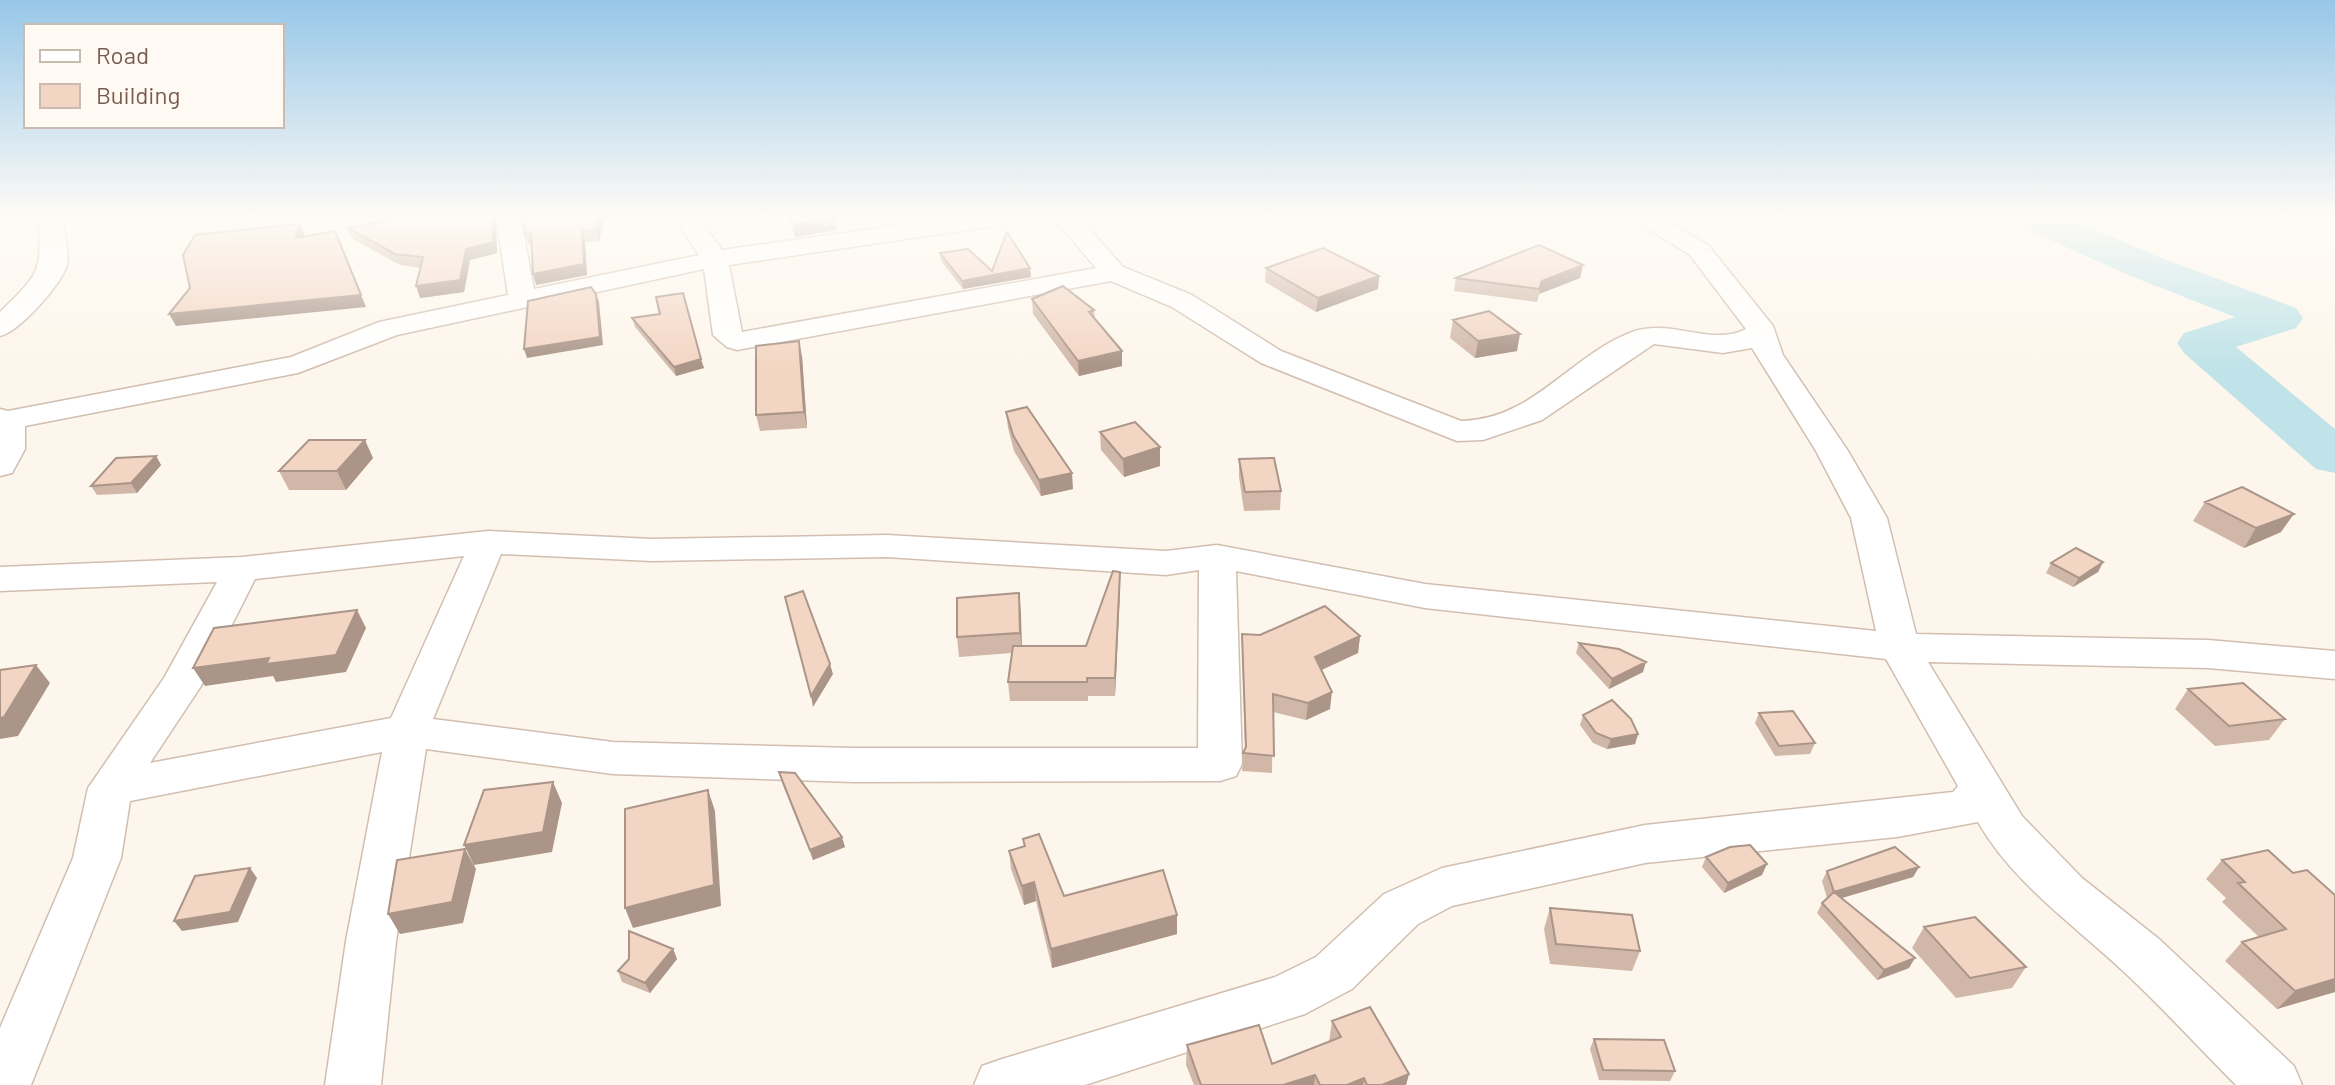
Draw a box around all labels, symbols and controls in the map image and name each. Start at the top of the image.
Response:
legend [24,24,284,128]
text: Road [96,40,149,69]
text: Building [96,80,180,109]

